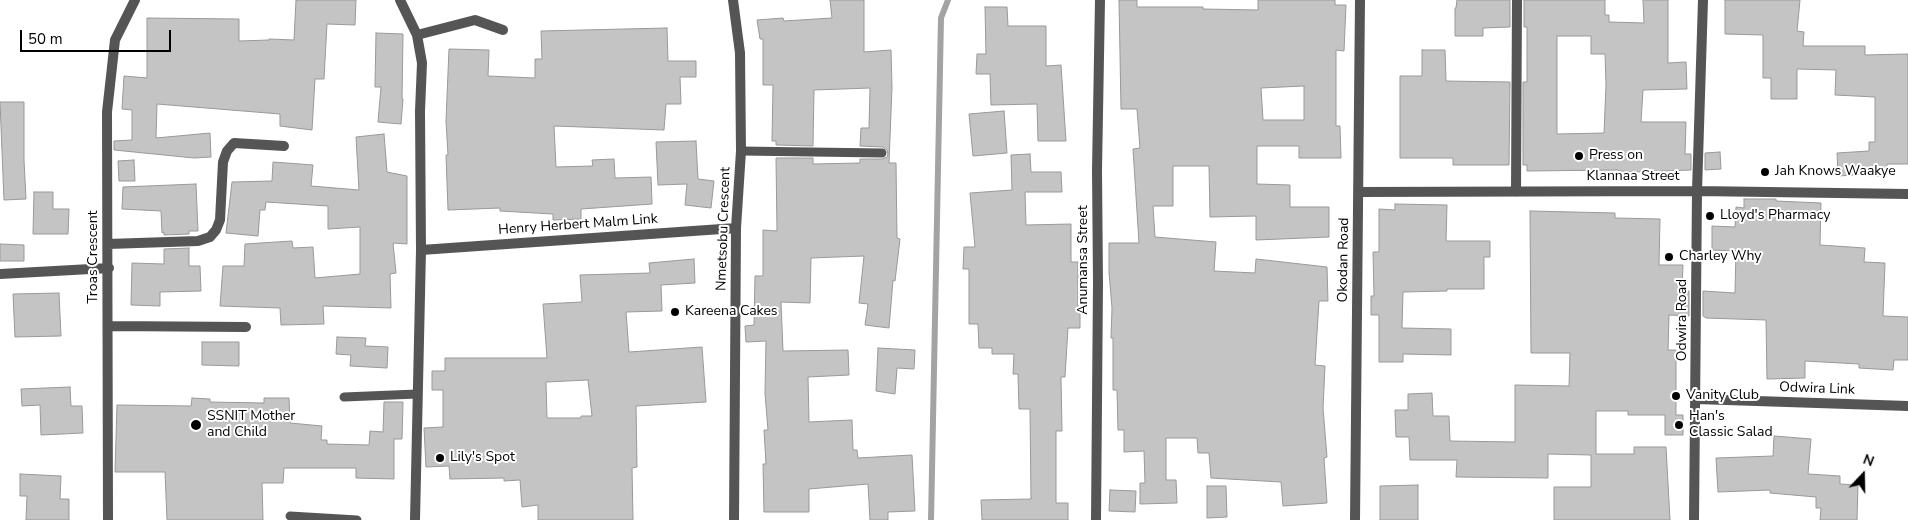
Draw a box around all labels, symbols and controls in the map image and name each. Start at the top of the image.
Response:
scale bar [22,20,174,52]
text: 50 m [28,29,63,49]
place label: Press on [1589,148,1643,164]
marker: Press on [1573,150,1585,162]
place label: Jah Knows Waakye [1775,164,1896,180]
marker: Jah Knows Waakye [1759,166,1771,178]
street label: Nmetsobu Crescent [713,167,735,291]
street label: Klannaa Street [1587,169,1679,185]
street label: Anumansa Street [1076,205,1092,315]
place label: Lloyd's Pharmacy [1720,208,1830,224]
marker: Lloyd's Pharmacy [1704,210,1716,222]
street label: Troas Crescent [86,211,102,303]
street label: Henry Herbert Malm Link [498,211,658,239]
street label: Okodan Road [1335,217,1353,303]
place label: Charley Why [1679,249,1762,265]
marker: Charley Why [1663,251,1675,263]
street label: Odwira Road [1675,279,1691,361]
place label: Kareena Cakes [685,304,778,320]
marker: Kareena Cakes [669,306,681,318]
street label: Odwira Link [1779,379,1855,399]
place label: Vanity Club [1686,388,1759,404]
marker: Vanity Club [1670,390,1682,402]
place label: SSNIT Mother and Child [207,409,295,442]
place label: Han's Classic Salad [1689,409,1773,442]
marker: SSNIT Mother and Child [189,418,203,432]
marker: Han's Classic Salad [1673,419,1685,431]
place label: Lily's Spot [450,450,515,466]
north arrow [1838,450,1888,500]
text: N [1860,450,1877,471]
marker: Lily's Spot [434,452,446,464]

